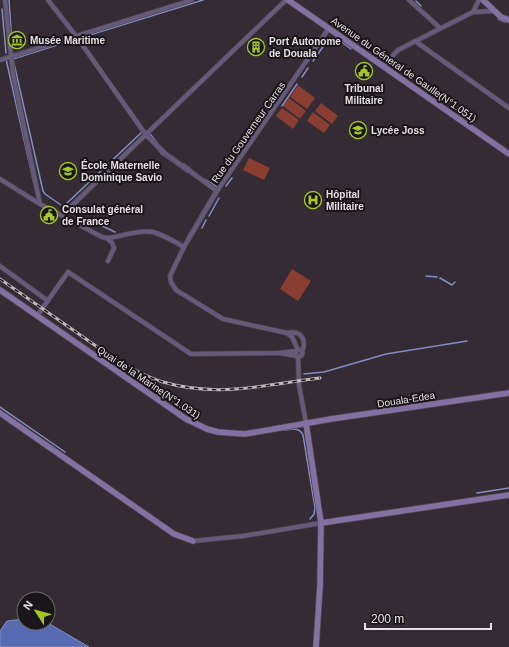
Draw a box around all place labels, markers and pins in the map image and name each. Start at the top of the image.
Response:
museum icon: Musée Maritime [7,30,27,50]
place label: Musée Maritime [30,35,105,46]
place label: Port Autonome de Douala [269,36,341,59]
building icon: Port Autonome de Douala [246,37,266,57]
public building icon: Tribunal Militaire [354,61,374,81]
place label: Tribunal Militaire [345,83,384,106]
school or university icon: Lycée Joss [348,120,368,140]
place label: Lycée Joss [371,125,425,136]
place label: École Maternelle Dominique Savio [81,159,162,183]
school or university icon: École Maternelle Dominique Savio [58,161,78,181]
place label: Hôpital Militaire [326,189,364,212]
hospital icon: Hôpital Militaire [303,190,323,210]
place label: Consulat général de France [62,204,143,227]
public building icon: Consulat général de France [39,205,59,225]

